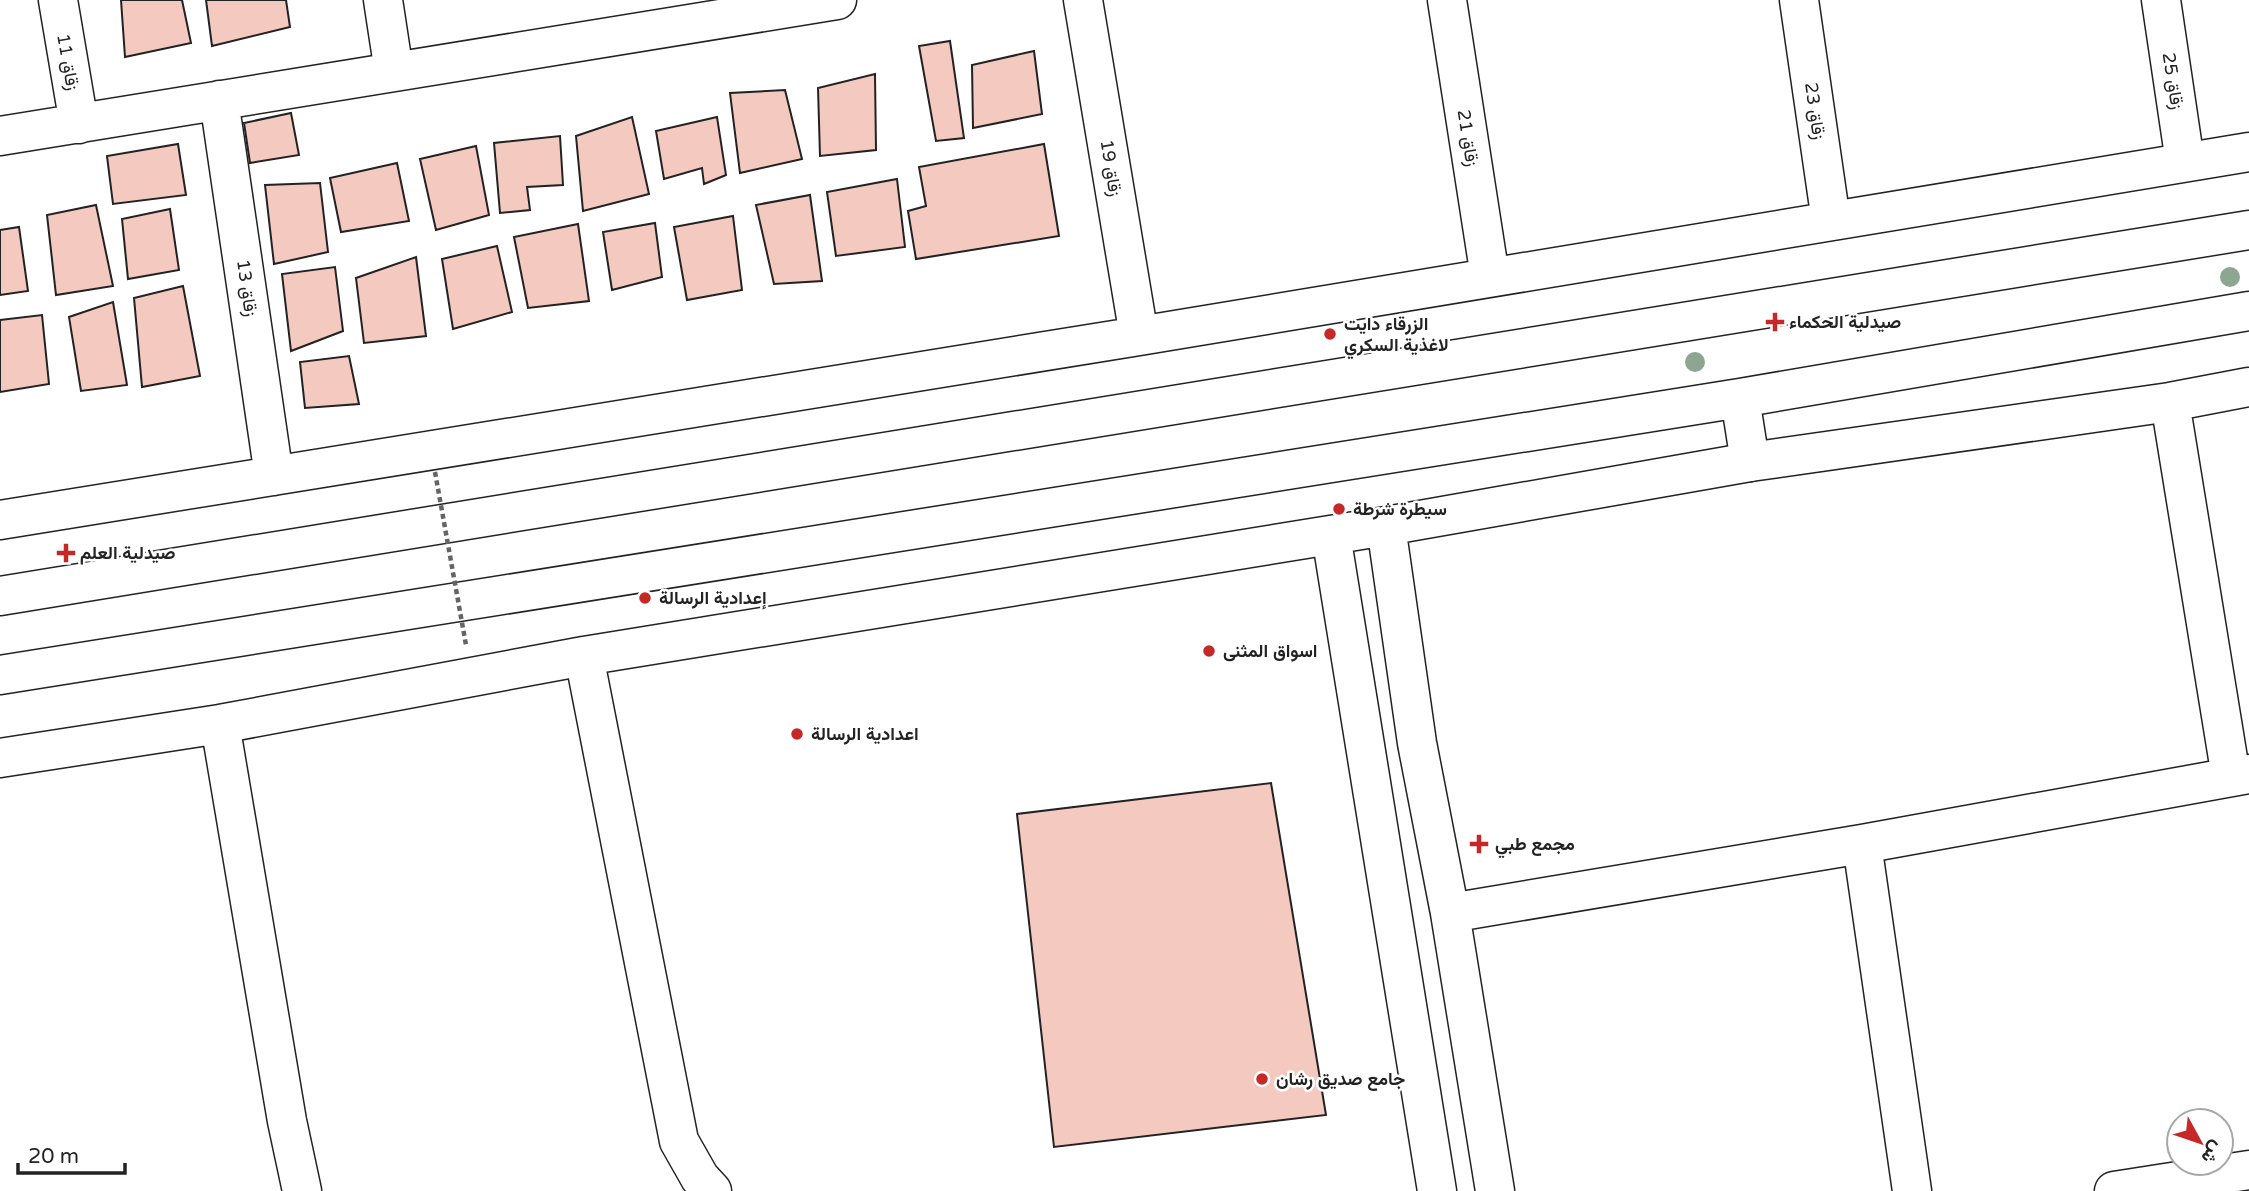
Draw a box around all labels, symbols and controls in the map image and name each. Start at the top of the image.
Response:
street label: زقاق 11 [52,32,84,92]
street label: زقاق 25 [2158,51,2188,111]
street label: زقاق 23 [1800,81,1830,141]
street label: زقاق 21 [1453,108,1483,168]
street label: زقاق 19 [1096,138,1126,198]
street label: زقاق 13 [232,258,262,318]
place label: صيدلية الحكماء [1789,311,1901,333]
place label: الزرقاء دايت لاغذية السكري [1344,313,1449,360]
marker: صيدلية الحكماء [1767,314,1783,330]
marker: الزرقاء دايت لاغذية السكري [1322,326,1338,342]
place label: سيطرة شرطة [1353,498,1447,520]
marker: سيطرة شرطة [1331,501,1347,517]
place label: صيدلية العلم [80,542,175,565]
marker: صيدلية العلم [58,545,74,561]
place label: إعدادية الرسالة [659,587,767,610]
marker: إعدادية الرسالة [637,590,653,606]
place label: اسواق المثنى [1223,640,1318,662]
marker: اسواق المثنى [1201,643,1217,659]
place label: اعدادية الرسالة [811,723,919,745]
marker: اعدادية الرسالة [789,726,805,742]
place label: مجمع طبي [1495,833,1575,859]
marker: مجمع طبي [1469,834,1489,854]
place label: جامع صديق رشان [1276,1068,1405,1091]
marker: جامع صديق رشان [1254,1071,1270,1087]
north arrow [2165,1107,2235,1177]
scale bar [18,1132,124,1176]
text: ش [2196,1136,2228,1168]
text: 20 m [28,1144,79,1169]

